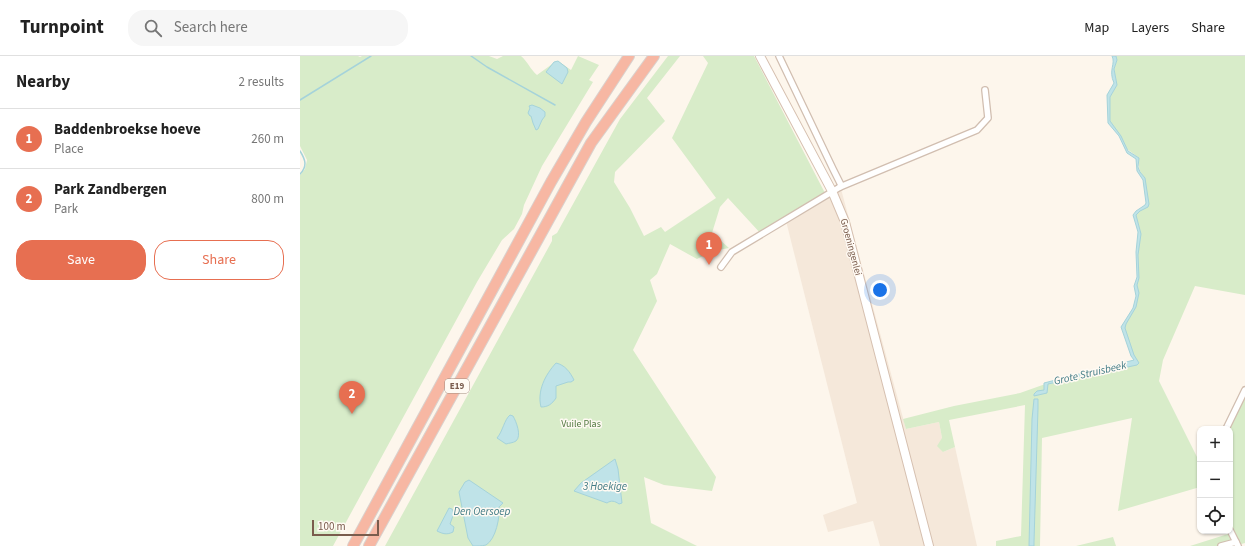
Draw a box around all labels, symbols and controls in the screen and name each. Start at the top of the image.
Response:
search box [128,10,408,46]
text: Turnpoint [20,14,104,41]
icon: search [142,17,164,39]
text: Search here [174,17,248,38]
text: Map [1084,18,1109,38]
text: Layers [1131,18,1169,38]
text: Share [1191,18,1225,38]
text: Nearby [16,70,70,94]
text: 2 results [239,73,284,91]
text: Baddenbroekse hoeve [54,119,201,140]
text: 1 [26,130,32,148]
text: 260 m [251,130,284,148]
text: Place [54,140,83,158]
text: Park Zandbergen [54,179,167,200]
text: 2 [26,190,32,208]
text: 800 m [251,190,284,208]
text: Park [54,200,78,218]
street label: Groeningenlei [837,217,865,277]
pin: 1 [696,232,722,265]
button: Save [16,240,146,280]
button: Share [154,240,284,280]
your location [870,280,890,300]
water label: Grote Struisbeek [1052,357,1129,389]
road number: E19 [445,379,469,393]
pin: 2 [339,381,365,414]
park label: Vuile Plas [561,417,601,431]
map controls [1197,426,1233,534]
button: + [1197,426,1233,462]
button: − [1197,462,1233,498]
water label: 3 Hoekige [582,479,627,494]
button: locate [1197,498,1233,534]
water label: Den Oersoep [454,504,511,519]
scale bar [312,518,379,537]
text: 100 m [318,519,346,534]

